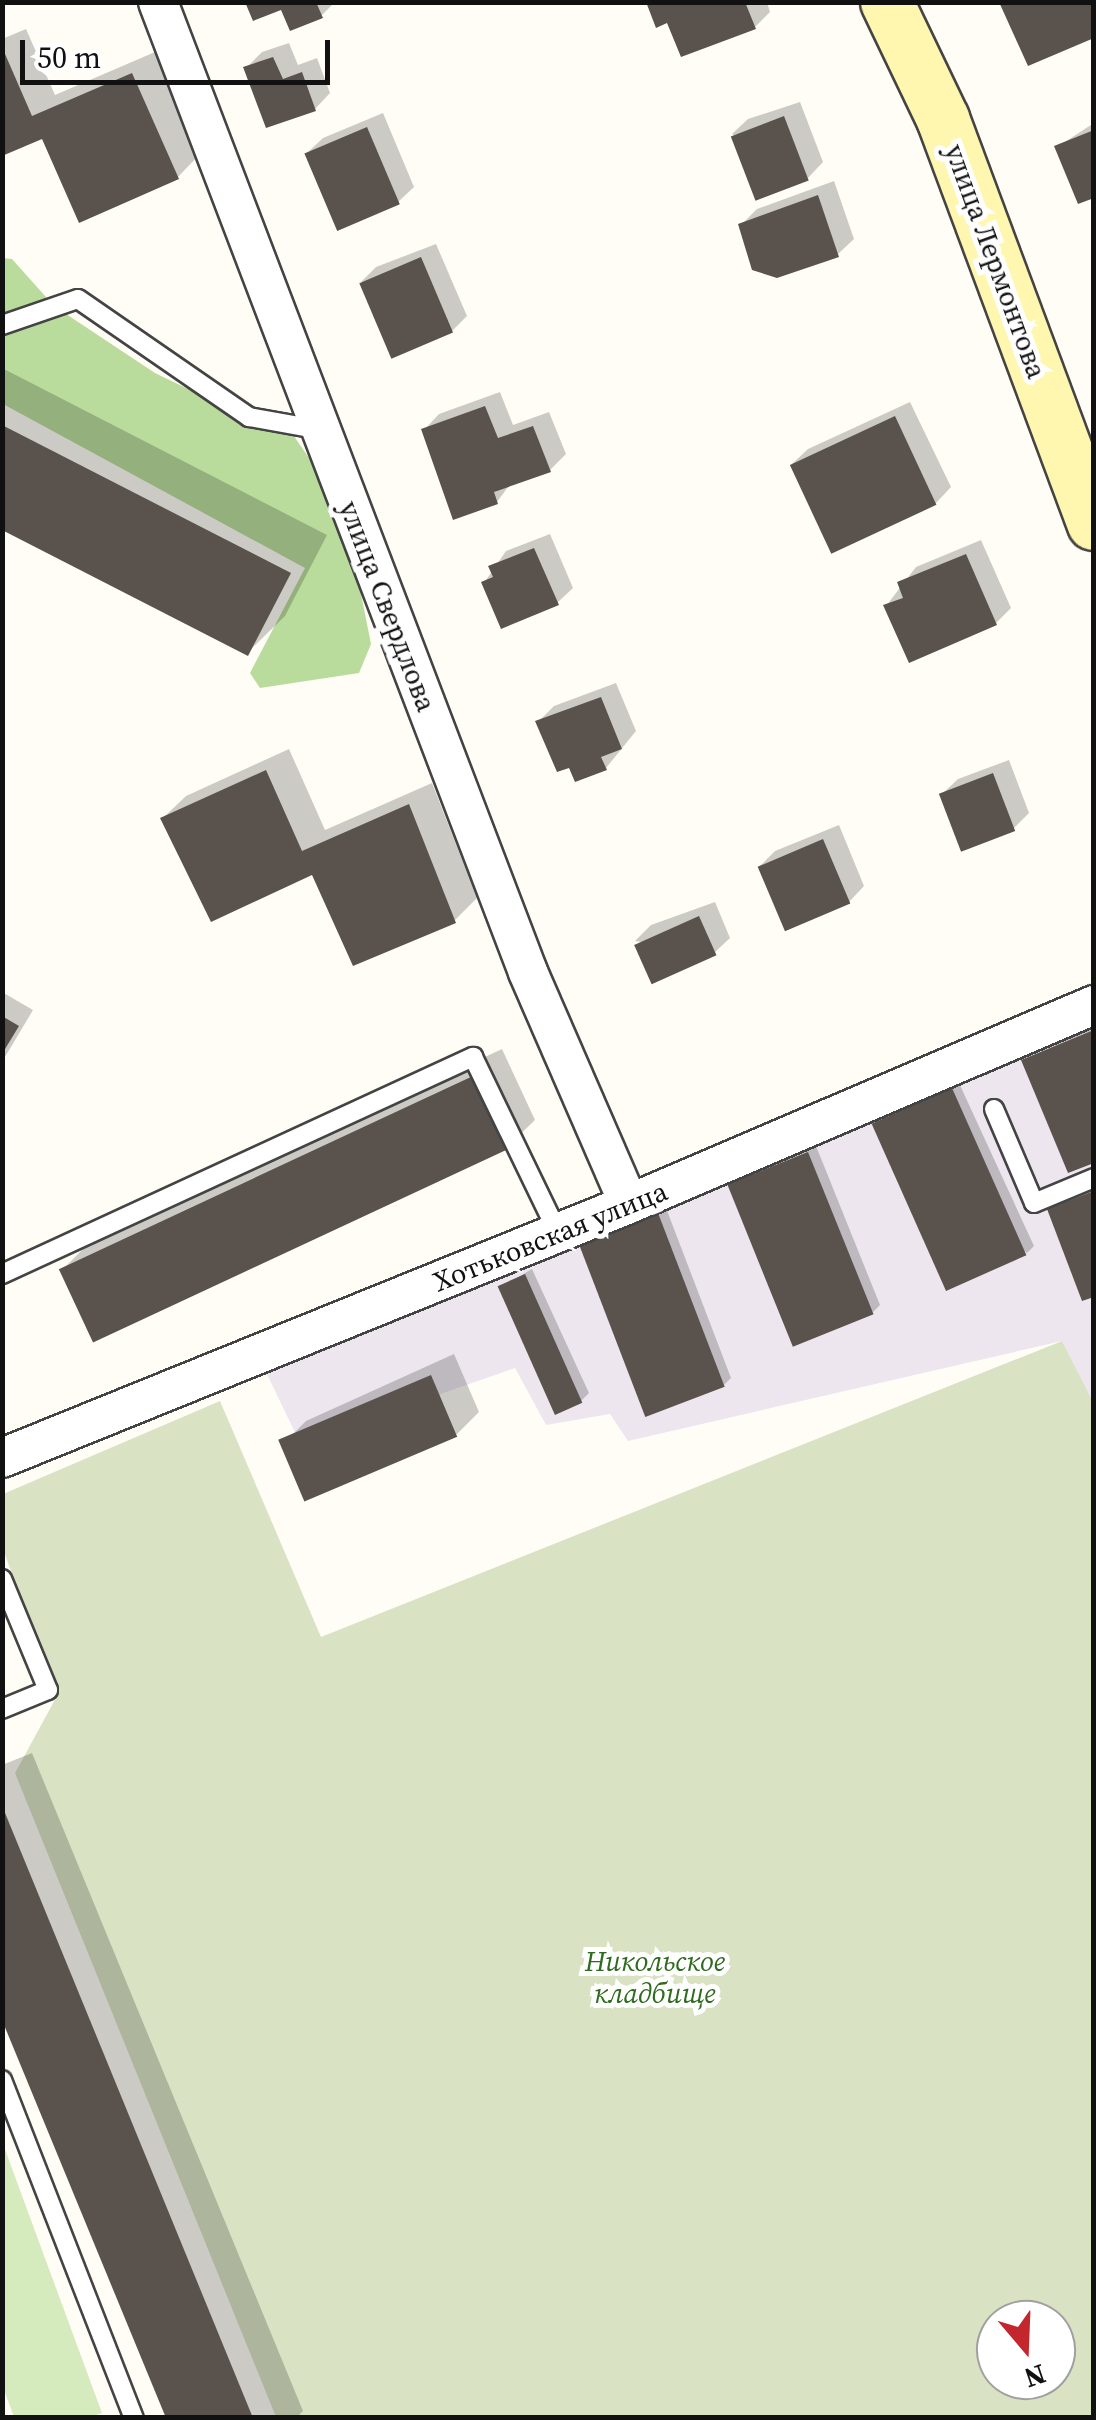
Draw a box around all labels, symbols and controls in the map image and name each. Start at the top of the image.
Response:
scale bar [25,20,335,82]
text: 50 m [37,37,101,78]
street label: улица Лермонтова [938,139,1054,383]
street label: улица Свердлова [332,496,444,716]
street label: Хотьковская улица [428,1174,672,1298]
park label: Никольское кладбище [585,1944,725,2010]
north arrow [976,2300,1076,2400]
text: N [1019,2355,1051,2398]

